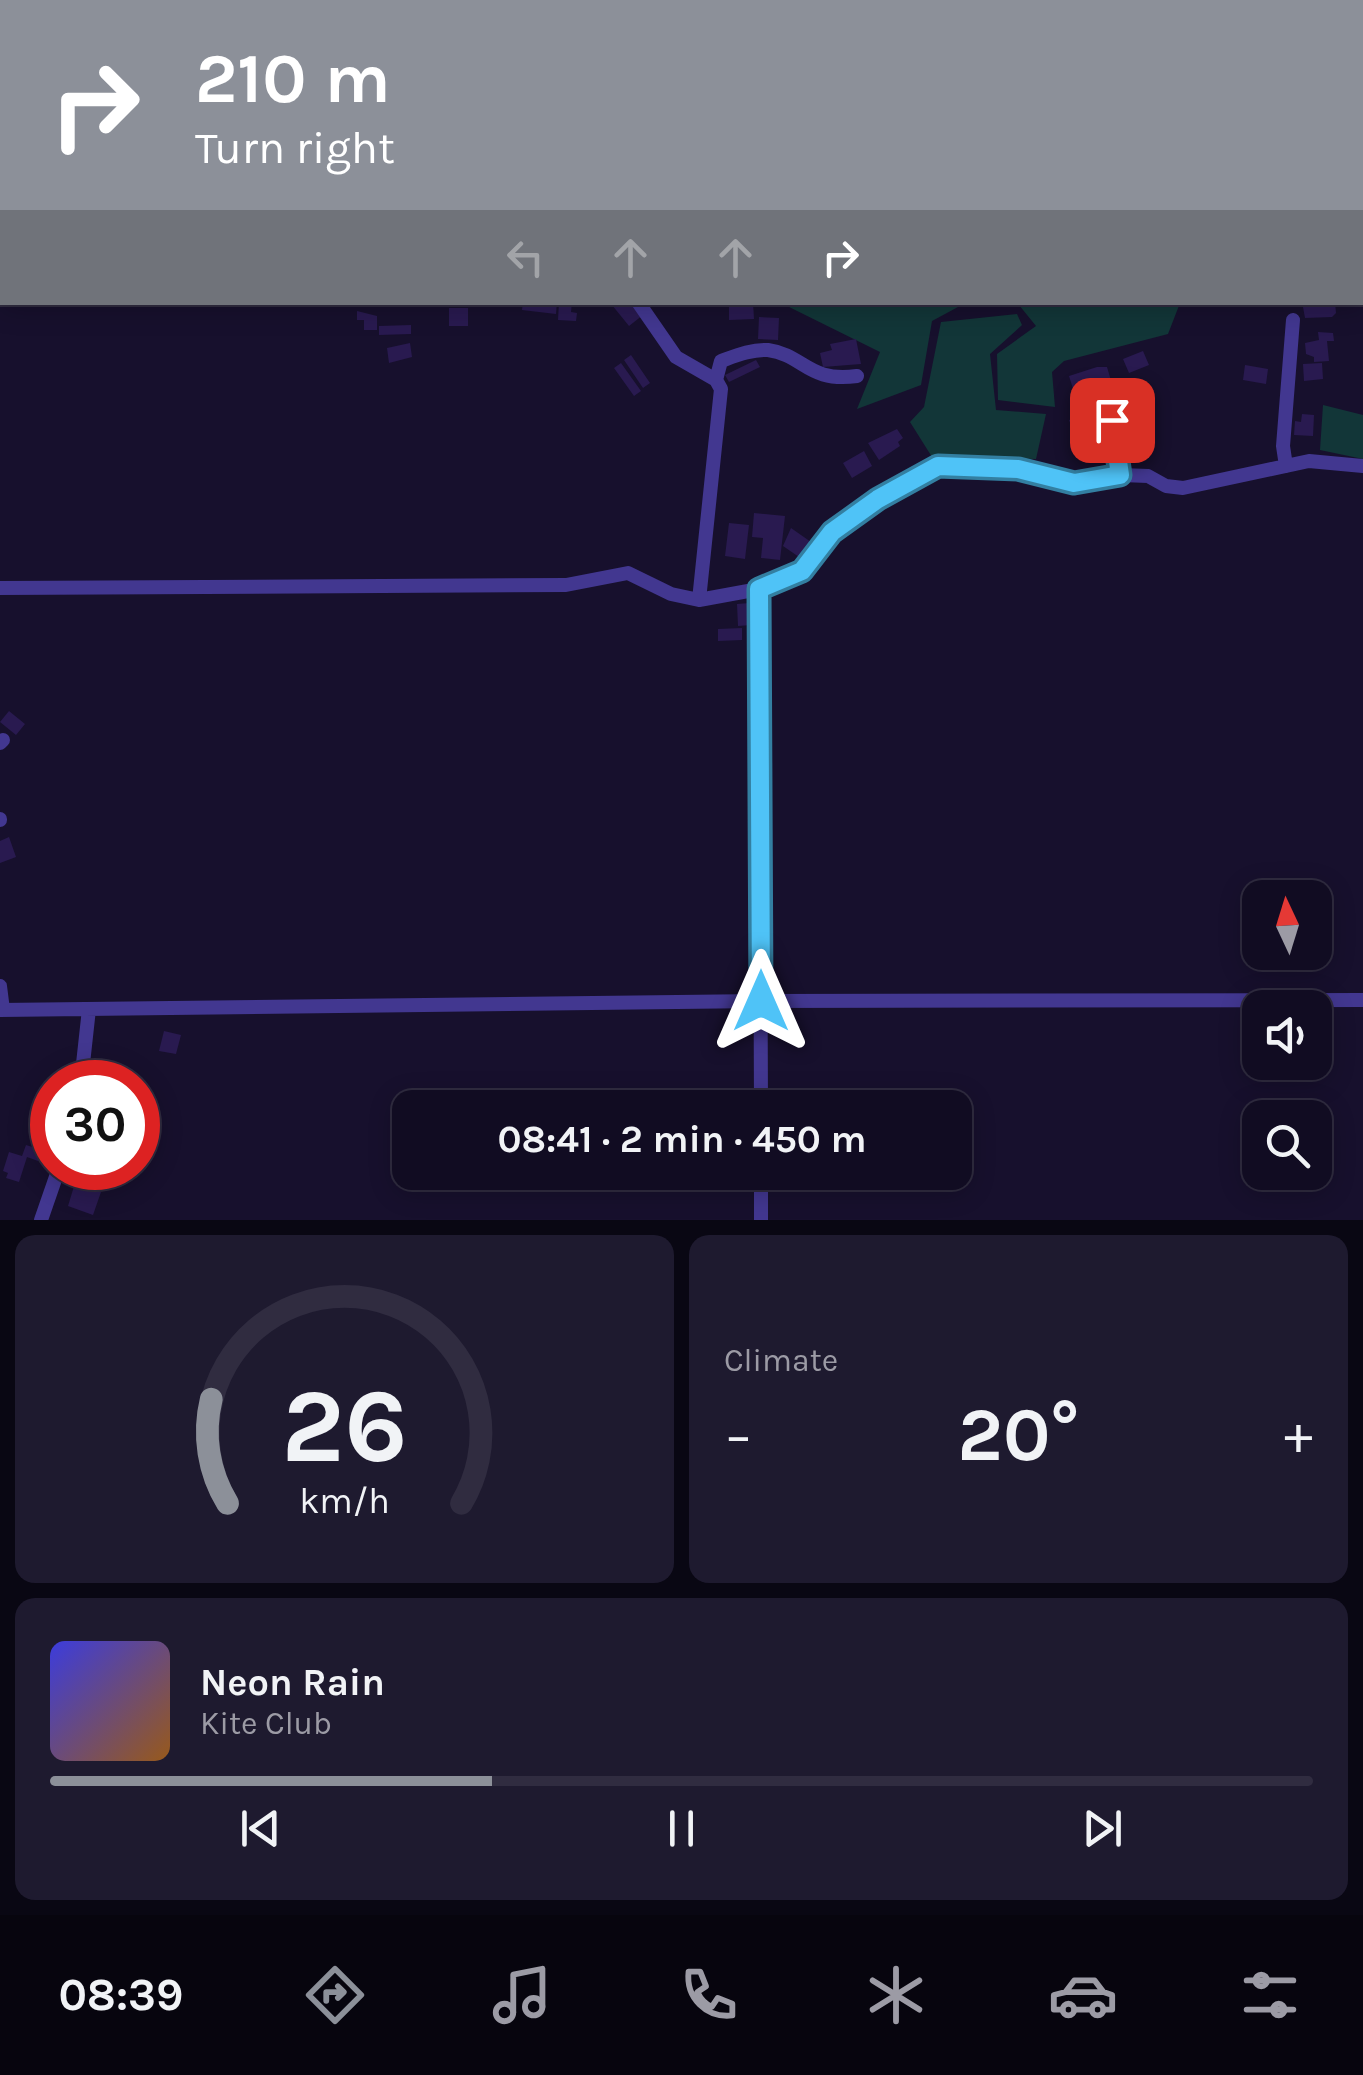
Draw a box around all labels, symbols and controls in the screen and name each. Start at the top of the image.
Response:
text: 210 m [195,38,391,120]
icon: right [30,40,160,170]
text: Turn right [195,122,395,174]
icon: left [498,230,553,285]
icon: ahead [603,230,658,285]
icon: ahead [708,230,763,285]
icon: right [813,230,868,285]
pin [1070,378,1155,463]
icon: arrive [1085,393,1140,448]
north arrow [1242,880,1332,970]
map controls [1242,880,1332,1190]
position arrow [709,949,813,1053]
button: sound [1242,990,1332,1080]
speed limit sign: 30 [30,1060,160,1190]
button: search [1242,1100,1332,1190]
text: 08:41 · 2 min · 450 m [497,1117,867,1162]
text: Climate [724,1342,838,1379]
text: 26 [281,1366,408,1487]
text: 20° [958,1391,1079,1479]
text: − [724,1403,753,1467]
text: + [1284,1403,1313,1467]
text: km/h [299,1480,390,1522]
text: Neon Rain [200,1660,385,1705]
text: Kite Club [200,1705,332,1742]
icon: previous [233,1801,288,1856]
icon: pause [654,1801,709,1856]
icon: next [1075,1801,1130,1856]
icon: directions [300,1960,370,2030]
icon: music [487,1960,557,2030]
icon: phone [674,1960,744,2030]
icon: climate [861,1960,931,2030]
icon: car [1048,1960,1118,2030]
icon: filters [1235,1960,1305,2030]
text: 08:39 [58,1969,184,2021]

